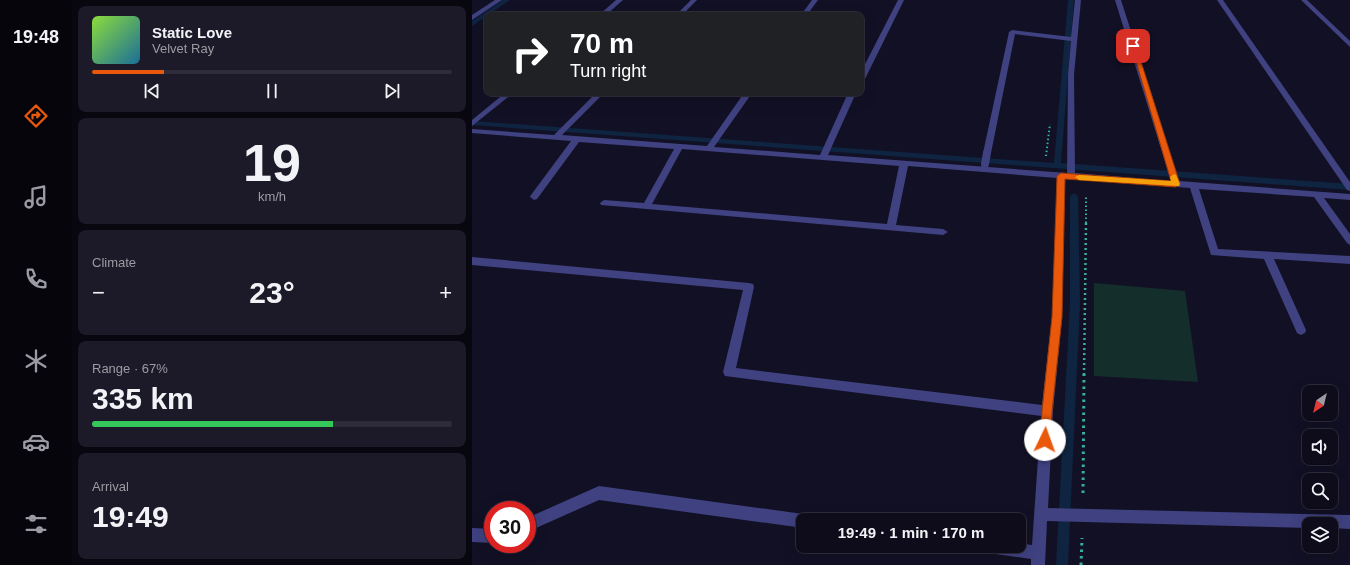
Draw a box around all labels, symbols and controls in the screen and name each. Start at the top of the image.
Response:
text: Static Love [152,24,232,41]
text: 19:48 [13,27,59,47]
icon: right [504,28,556,80]
text: 70 m [570,28,634,59]
pin [1116,29,1150,63]
icon: arrive [1122,35,1144,57]
text: Velvet Ray [152,41,214,56]
text: Turn right [570,61,646,81]
icon: previous [141,80,163,102]
icon: pause [261,80,283,102]
icon: next [381,80,403,102]
icon: directions [22,102,50,130]
text: 19 [243,134,301,192]
icon: music [22,183,50,211]
text: km/h [258,189,286,204]
text: Climate [92,255,136,270]
icon: phone [22,265,50,293]
text: 23° [249,276,295,309]
text: − [92,280,105,305]
text: + [439,280,452,305]
icon: climate [22,347,50,375]
text: Range · 67% [92,361,168,376]
text: 335 km [92,382,194,415]
north arrow [1302,385,1338,421]
map controls [1302,385,1338,553]
position arrow [1024,419,1066,461]
icon: car [22,428,50,456]
button: sound [1302,429,1338,465]
button: search [1302,473,1338,509]
text: Arrival [92,479,129,494]
text: 19:49 [92,500,169,533]
speed limit sign: 30 [484,501,536,553]
icon: filters [22,510,50,538]
button: layers [1302,517,1338,553]
text: 19:49 · 1 min · 170 m [838,524,984,541]

